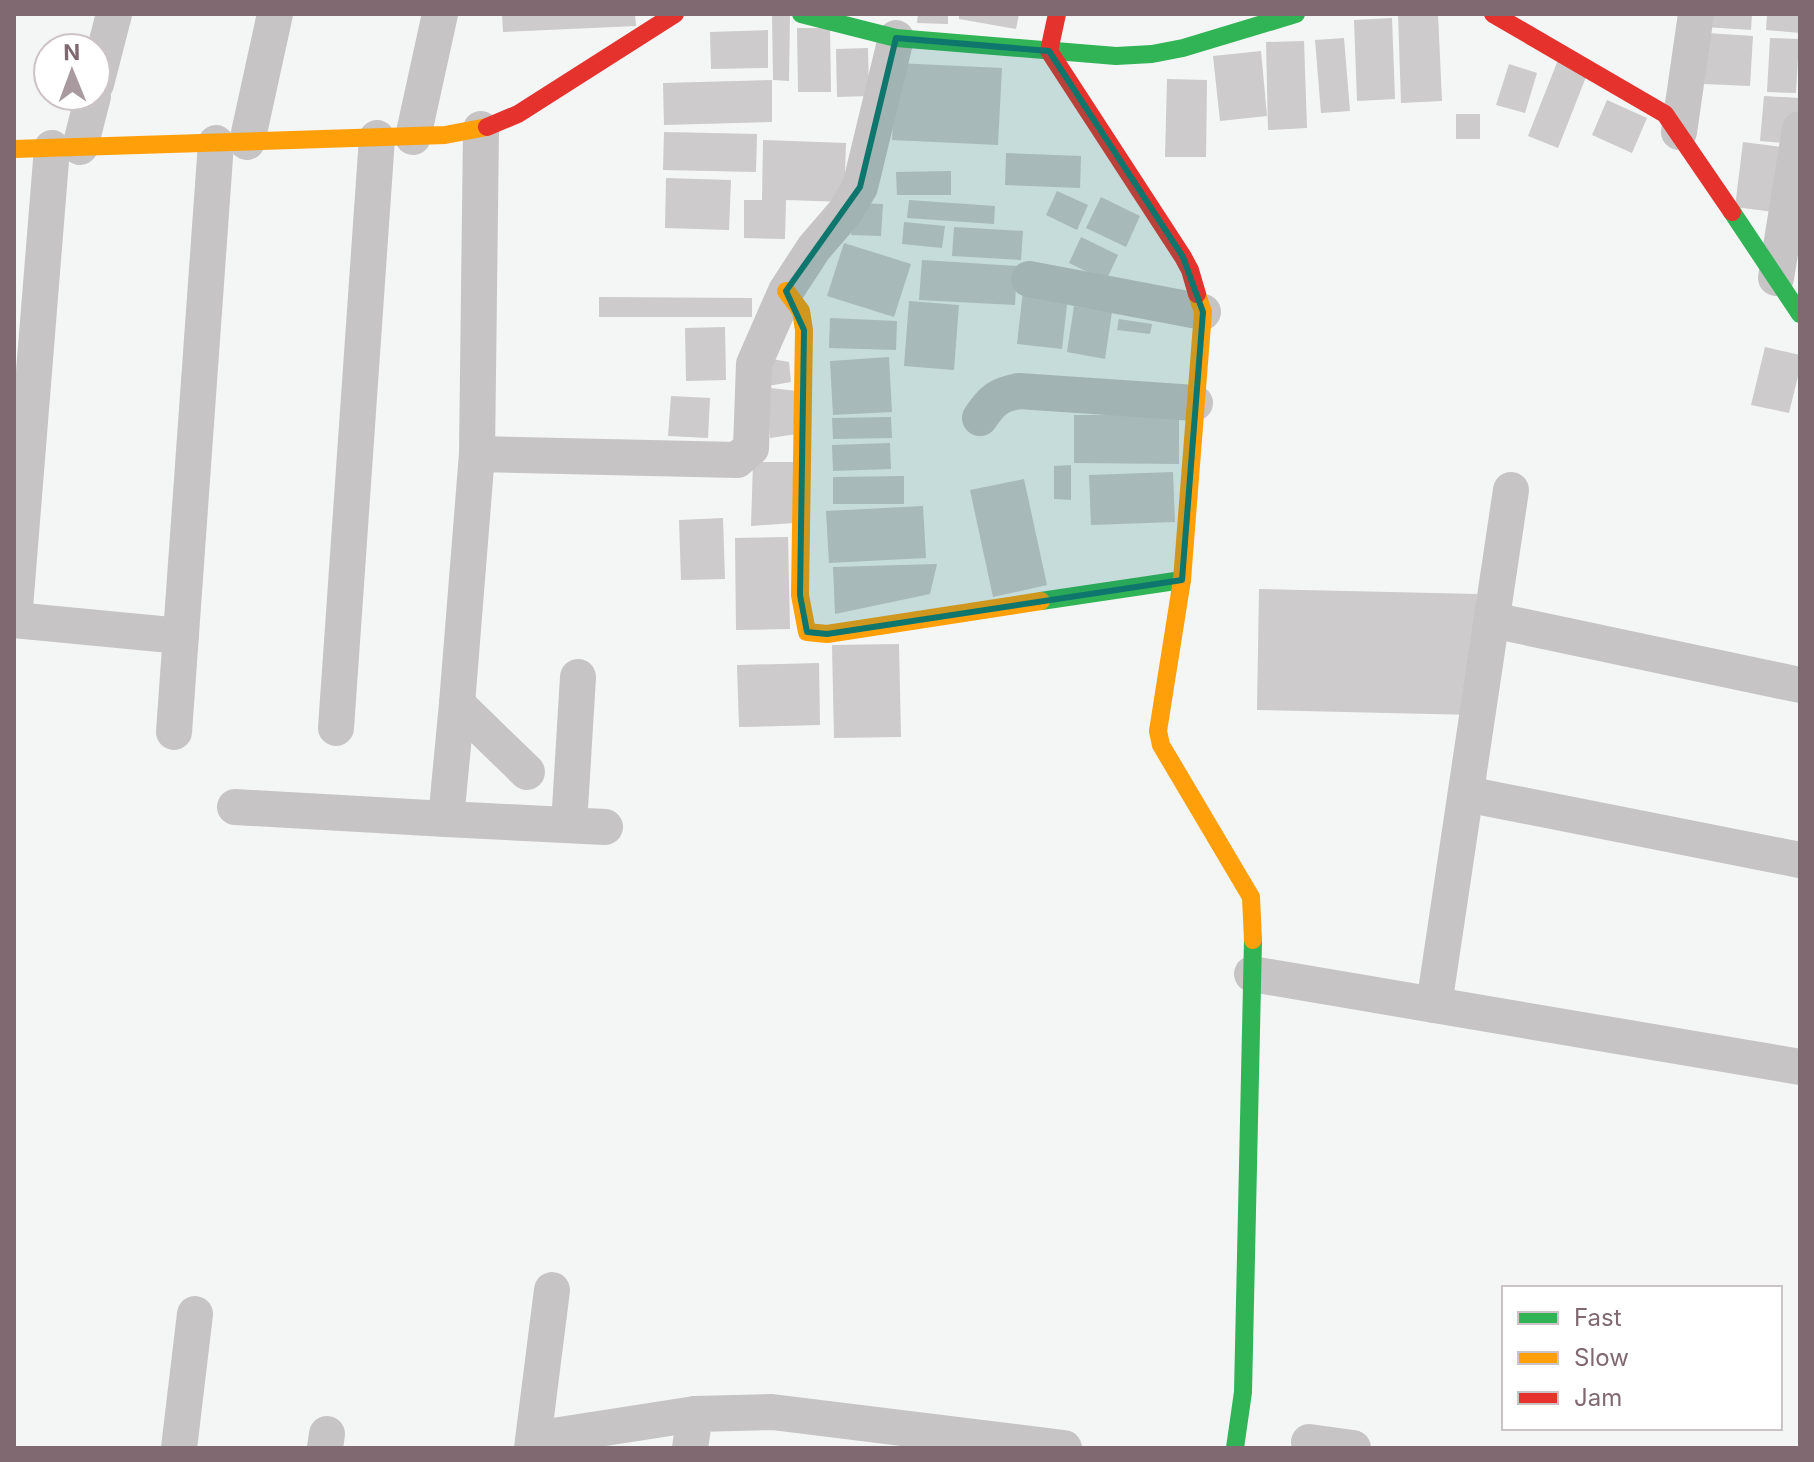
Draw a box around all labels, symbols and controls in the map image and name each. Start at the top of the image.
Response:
north arrow [32,32,112,112]
text: N [63,39,80,65]
legend [1502,1286,1782,1430]
text: Fast [1574,1303,1622,1332]
text: Slow [1574,1343,1629,1372]
text: Jam [1574,1383,1622,1412]

